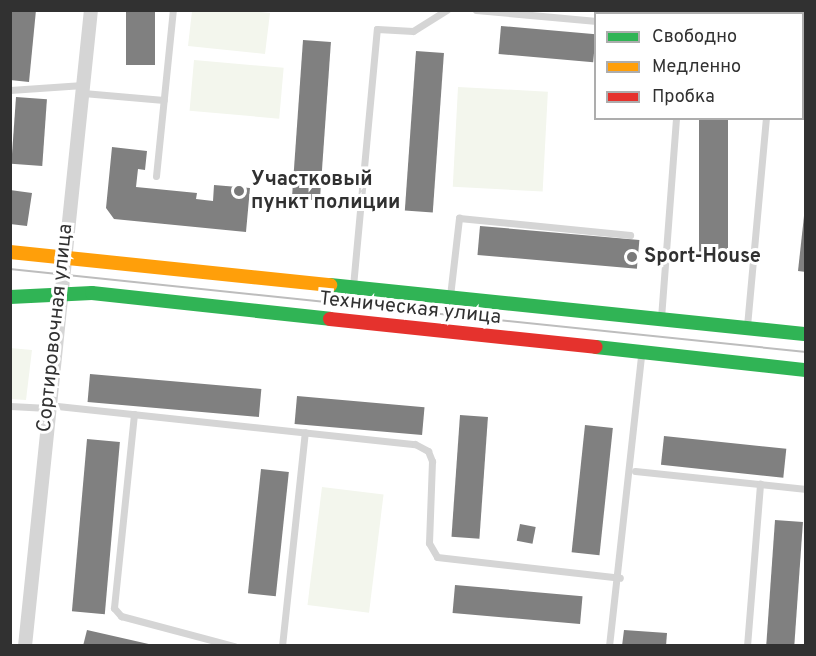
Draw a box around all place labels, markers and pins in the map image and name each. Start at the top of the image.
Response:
place label: Участковый пункт полиции [251,168,400,215]
marker: Участковый пункт полиции [232,184,246,198]
place label: Sport-House [644,245,761,269]
marker: Sport-House [625,250,639,264]

